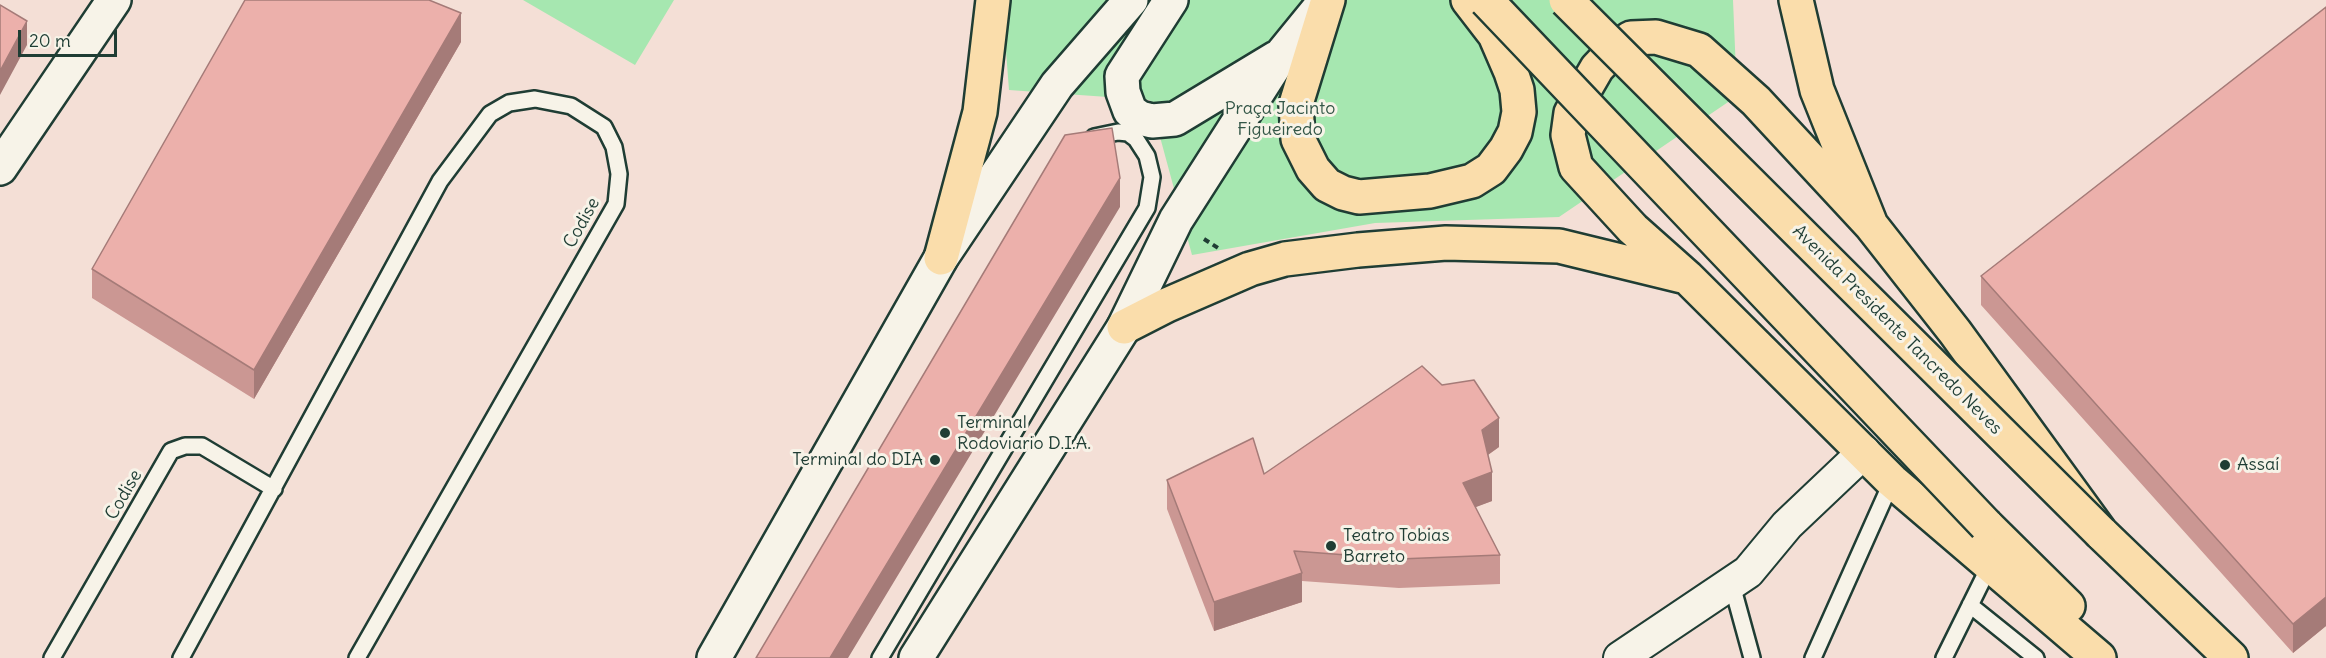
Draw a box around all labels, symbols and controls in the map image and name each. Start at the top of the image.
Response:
scale bar [21,18,120,56]
text: 20 m [29,29,71,52]
park label: Praça Jacinto Figueiredo [1225,98,1335,140]
street label: Codise [559,194,605,252]
street label: Avenida Presidente Tancredo Neves [1788,221,2006,439]
place label: Terminal Rodoviario D.I.A. [957,412,1091,454]
marker: Terminal Rodoviario D.I.A. [938,426,952,440]
place label: Terminal do DIA [792,449,923,471]
marker: Terminal do DIA [928,453,942,467]
place label: Assaí [2237,454,2279,476]
marker: Assaí [2218,458,2232,472]
street label: Codise [101,466,147,524]
place label: Teatro Tobias Barreto [1343,525,1450,568]
marker: Teatro Tobias Barreto [1324,539,1338,553]

